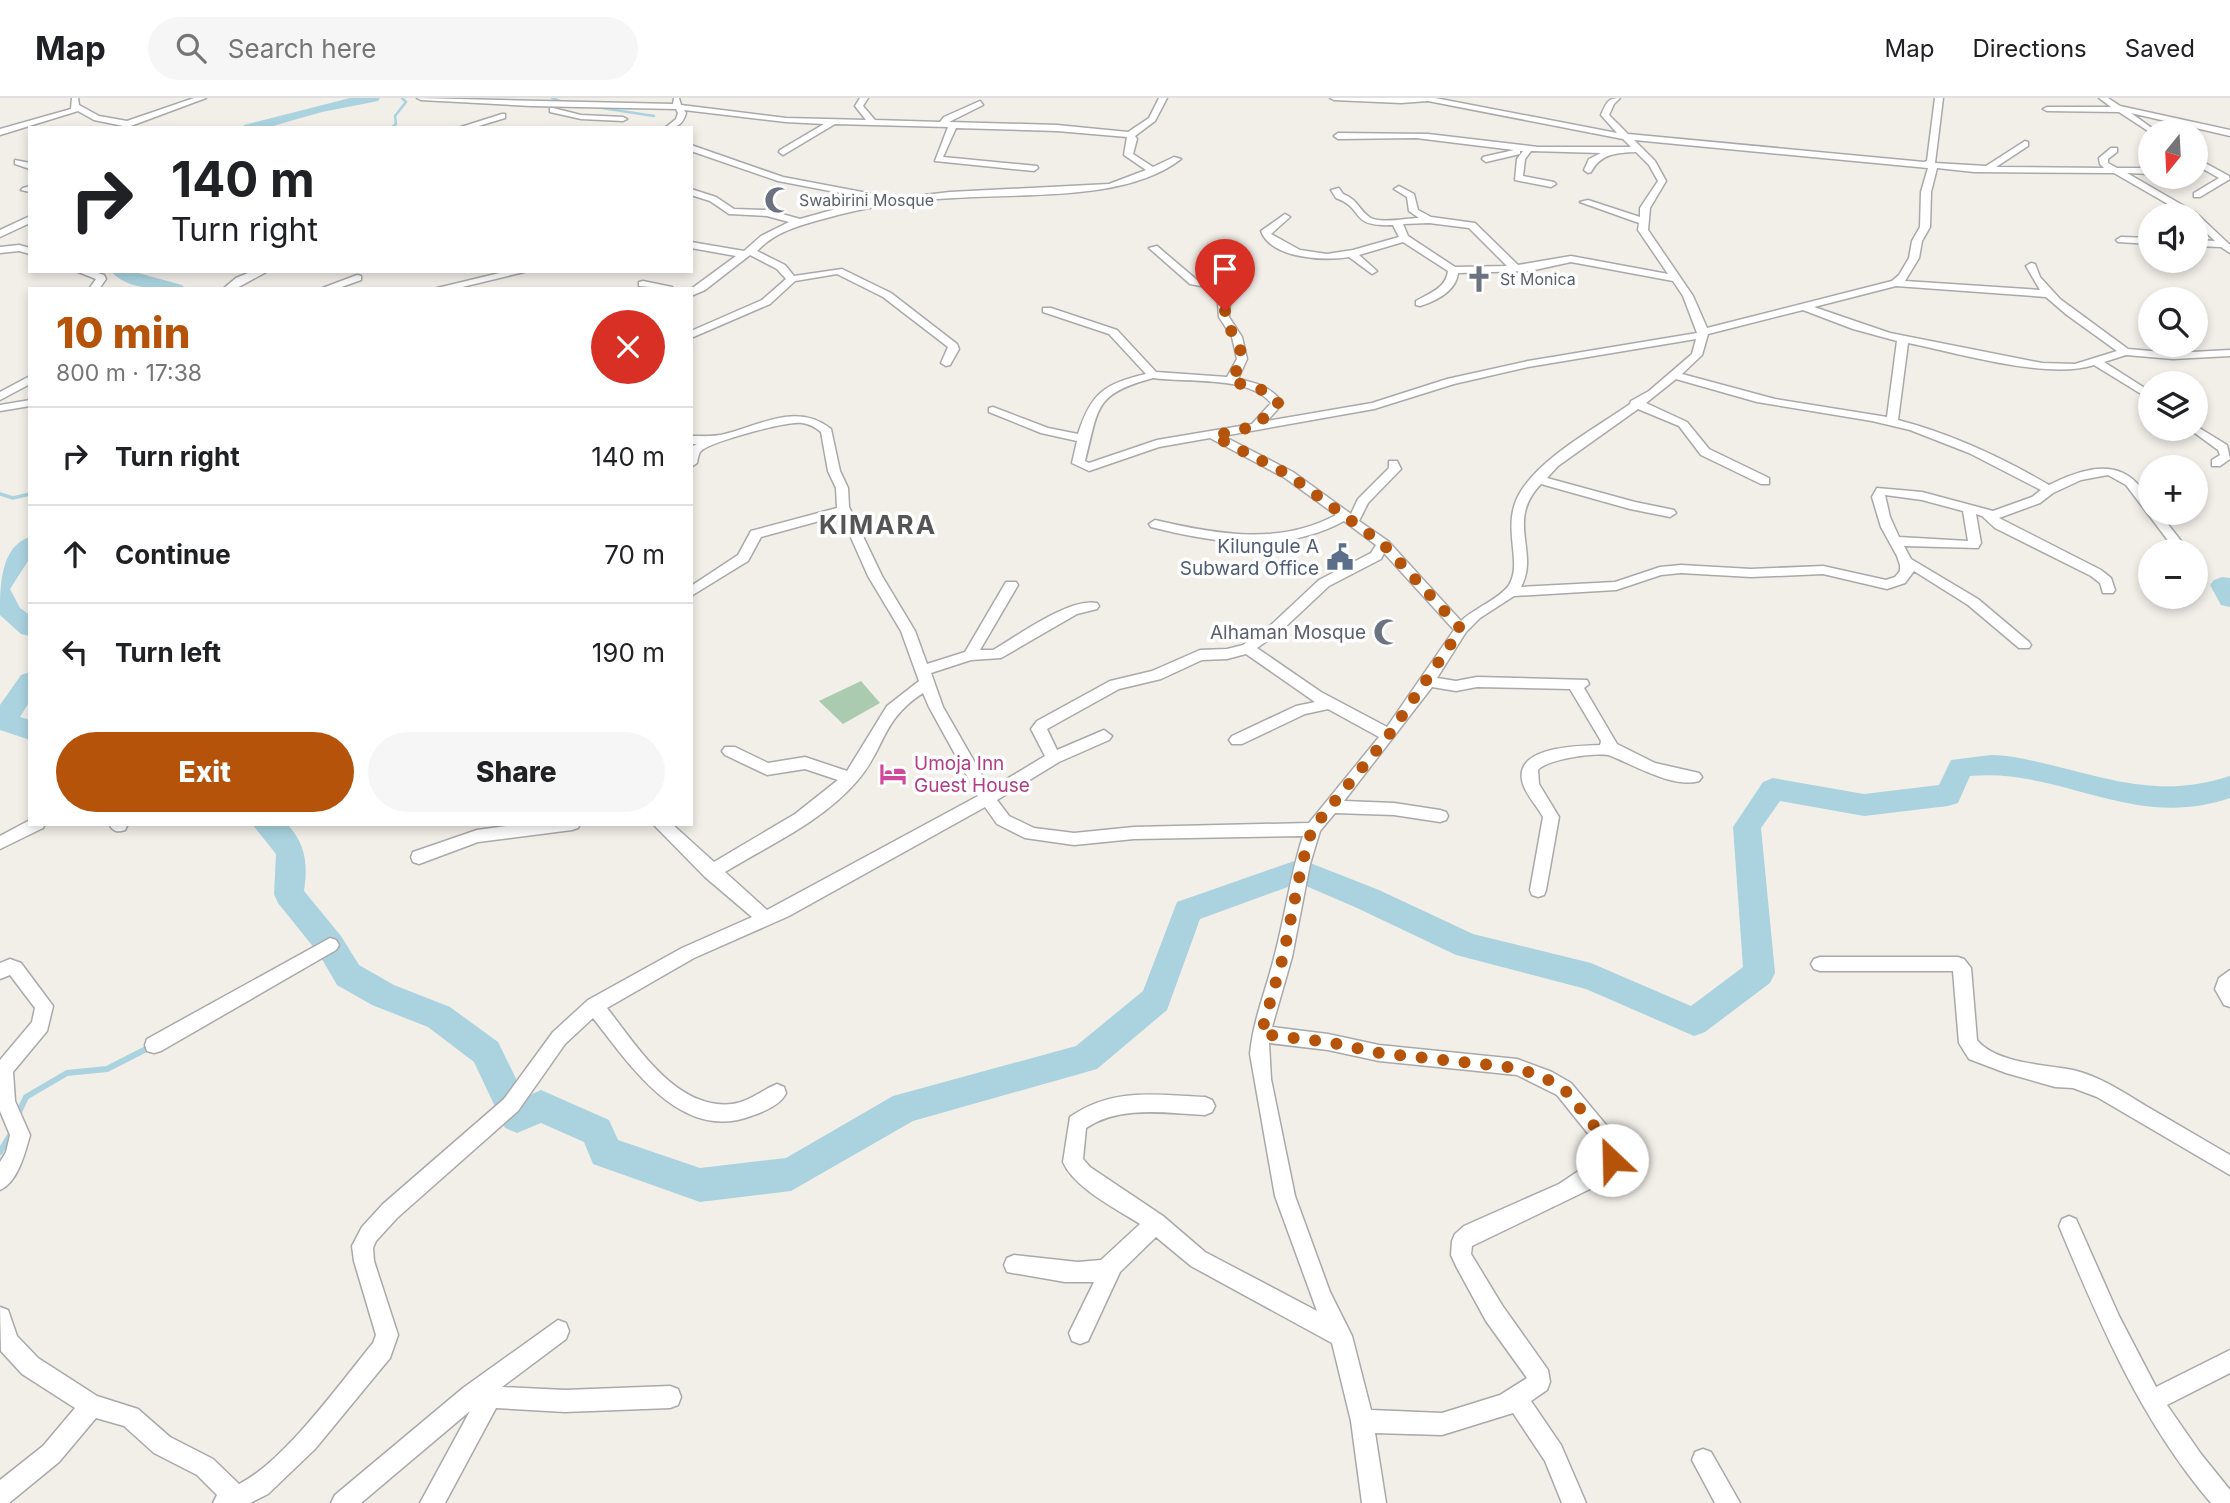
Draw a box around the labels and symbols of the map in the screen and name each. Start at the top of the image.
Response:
north arrow [2138,119,2208,189]
mosque icon: Swabirini Mosque [763,185,793,215]
place label: Swabirini Mosque [799,190,934,210]
pin [1195,239,1255,311]
church icon: St Monica [1464,264,1494,294]
place label: St Monica [1500,269,1576,289]
district label: KIMARA [819,509,937,540]
place label: Kilungule A Subward Office [1180,535,1319,580]
public building icon: Kilungule A Subward Office [1325,542,1355,572]
mosque icon: Alhaman Mosque [1372,617,1402,647]
place label: Alhaman Mosque [1210,621,1366,644]
place label: Umoja Inn Guest House [914,752,1030,797]
hotel icon: Umoja Inn Guest House [878,759,908,789]
position arrow [1575,1123,1649,1197]

